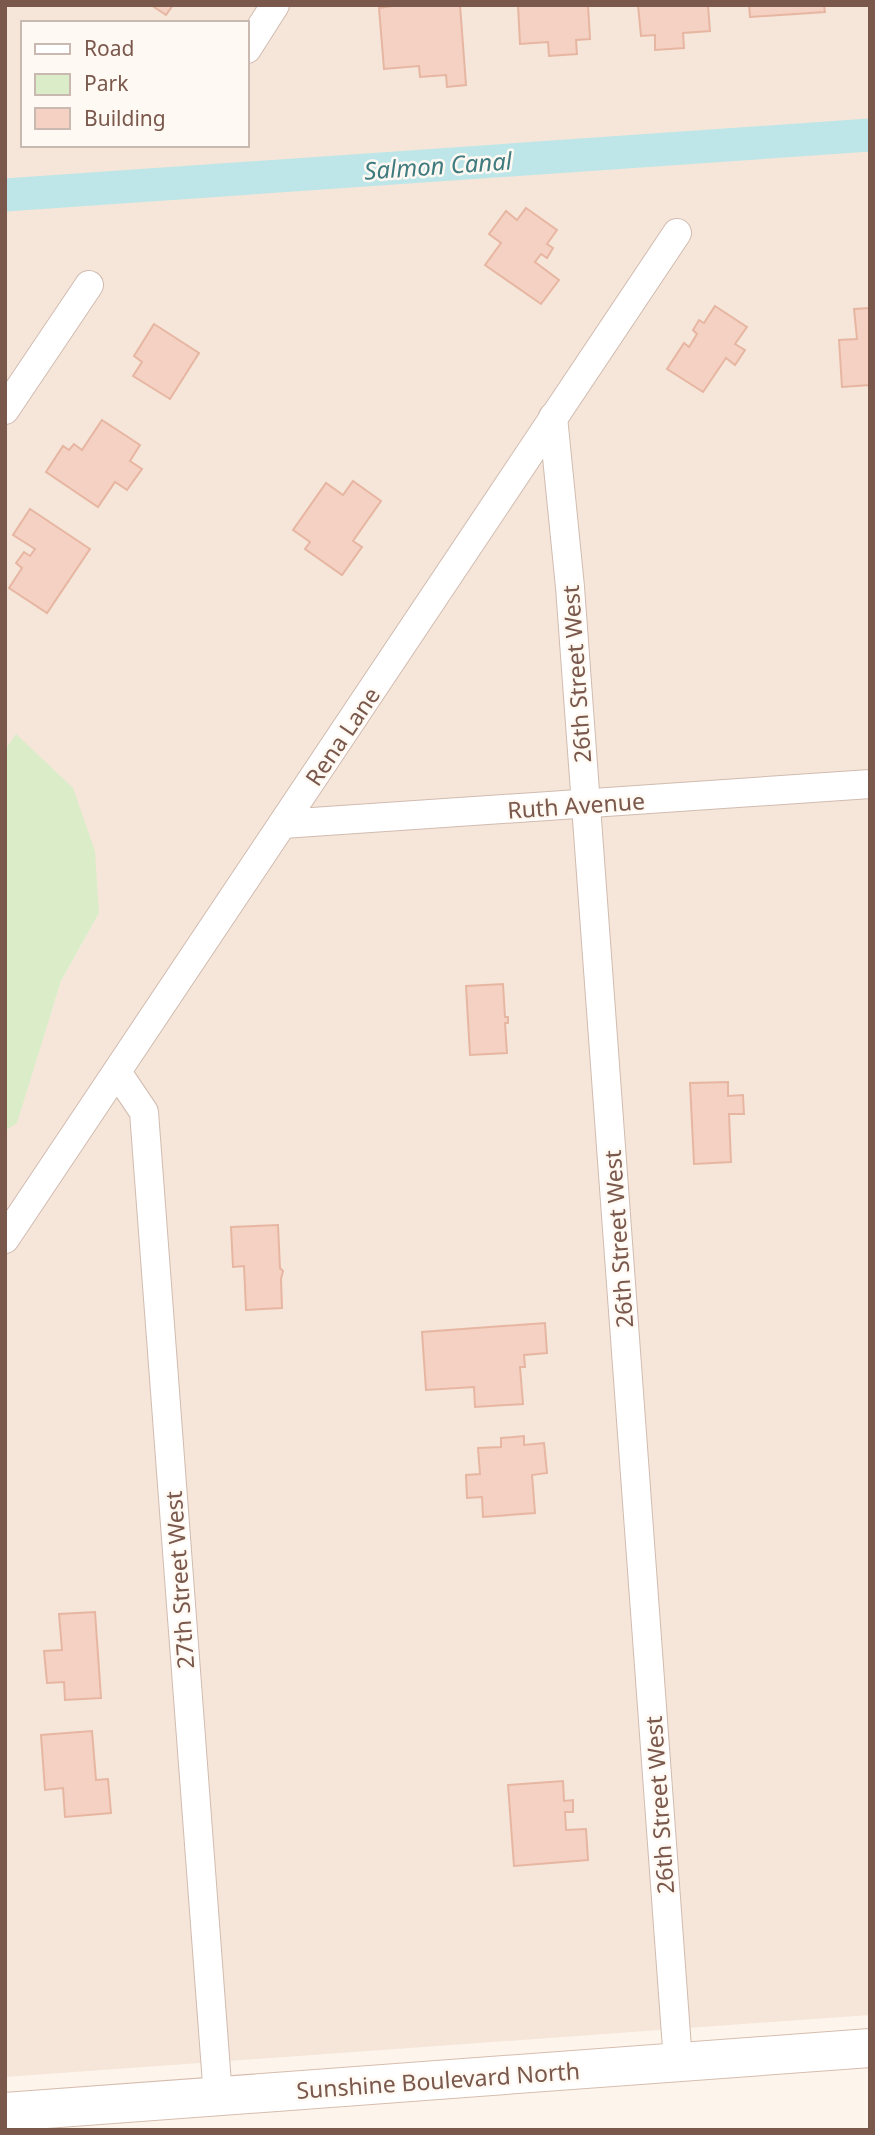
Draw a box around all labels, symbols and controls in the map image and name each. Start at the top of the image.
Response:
legend [21,21,248,147]
text: Road [84,34,134,62]
text: Park [84,69,129,97]
text: Building [84,104,166,132]
water label: Salmon Canal [363,143,514,187]
street label: 26th Street West [554,584,598,764]
street label: Rena Lane [297,680,387,792]
street label: Ruth Avenue [506,784,646,826]
street label: 26th Street West [596,1149,640,1329]
street label: 27th Street West [157,1490,201,1670]
street label: 26th Street West [637,1715,681,1895]
street label: Sunshine Boulevard North [295,2054,581,2106]

